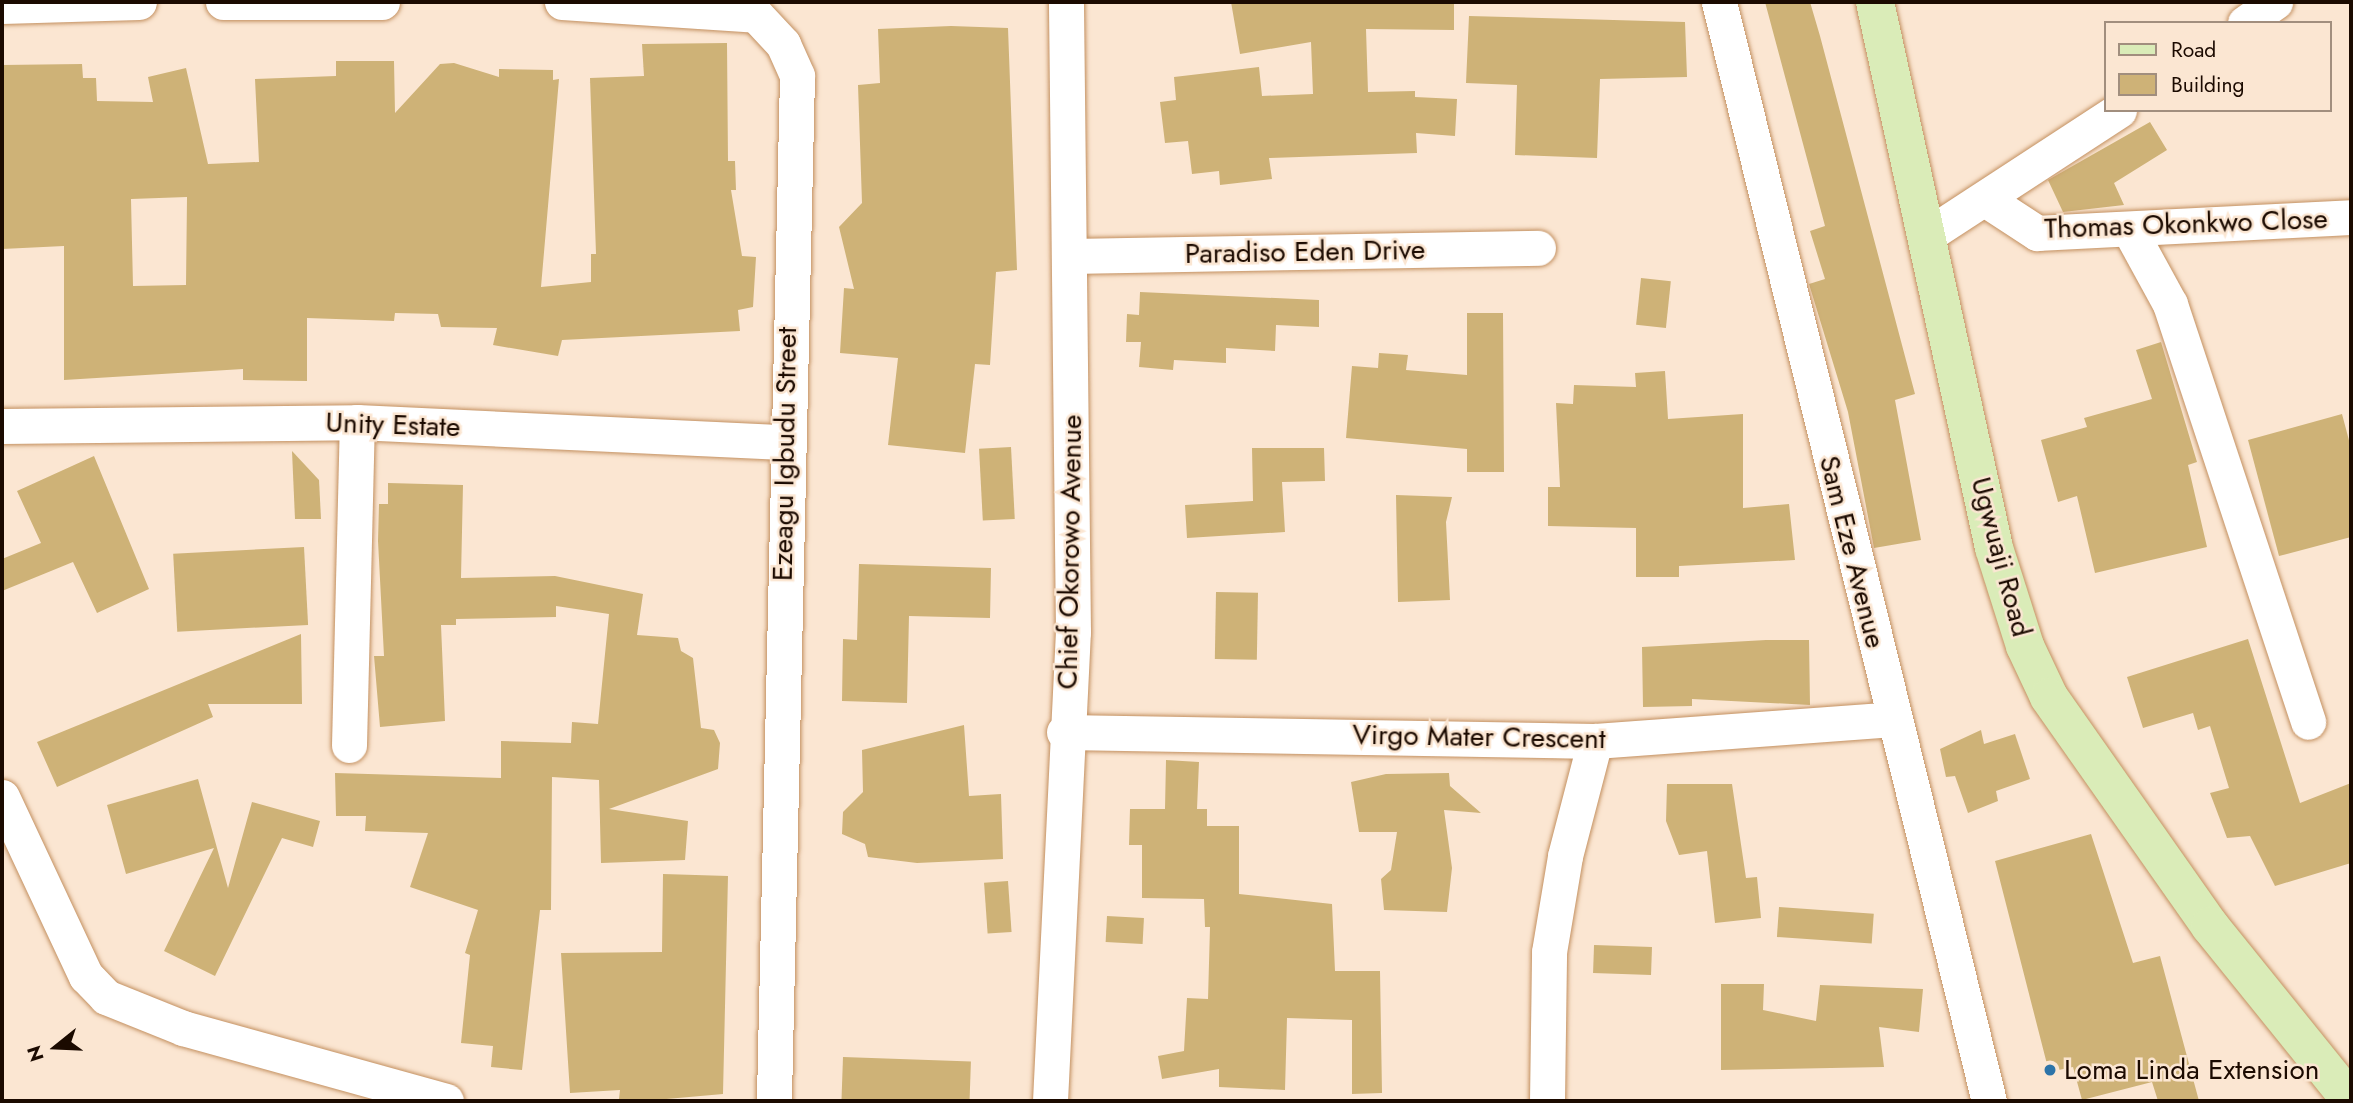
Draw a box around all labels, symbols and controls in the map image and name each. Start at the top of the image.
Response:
legend [2104,21,2332,112]
text: Road [2171,35,2216,65]
text: Building [2171,70,2244,100]
street label: Thomas Okonkwo Close [2044,202,2328,246]
street label: Paradiso Eden Drive [1185,233,1425,271]
street label: Ezeagu Igbudu Street [766,327,804,581]
street label: Unity Estate [325,406,461,444]
street label: Chief Okorowo Avenue [1051,414,1089,690]
street label: Sam Eze Avenue [1812,452,1892,652]
street label: Ugwuaji Road [1964,474,2038,640]
street label: Virgo Mater Crescent [1352,718,1606,756]
north arrow [21,1012,91,1082]
text: N [20,1042,51,1065]
place label: Loma Linda Extension [2064,1053,2320,1087]
marker: Loma Linda Extension [2042,1062,2058,1078]

